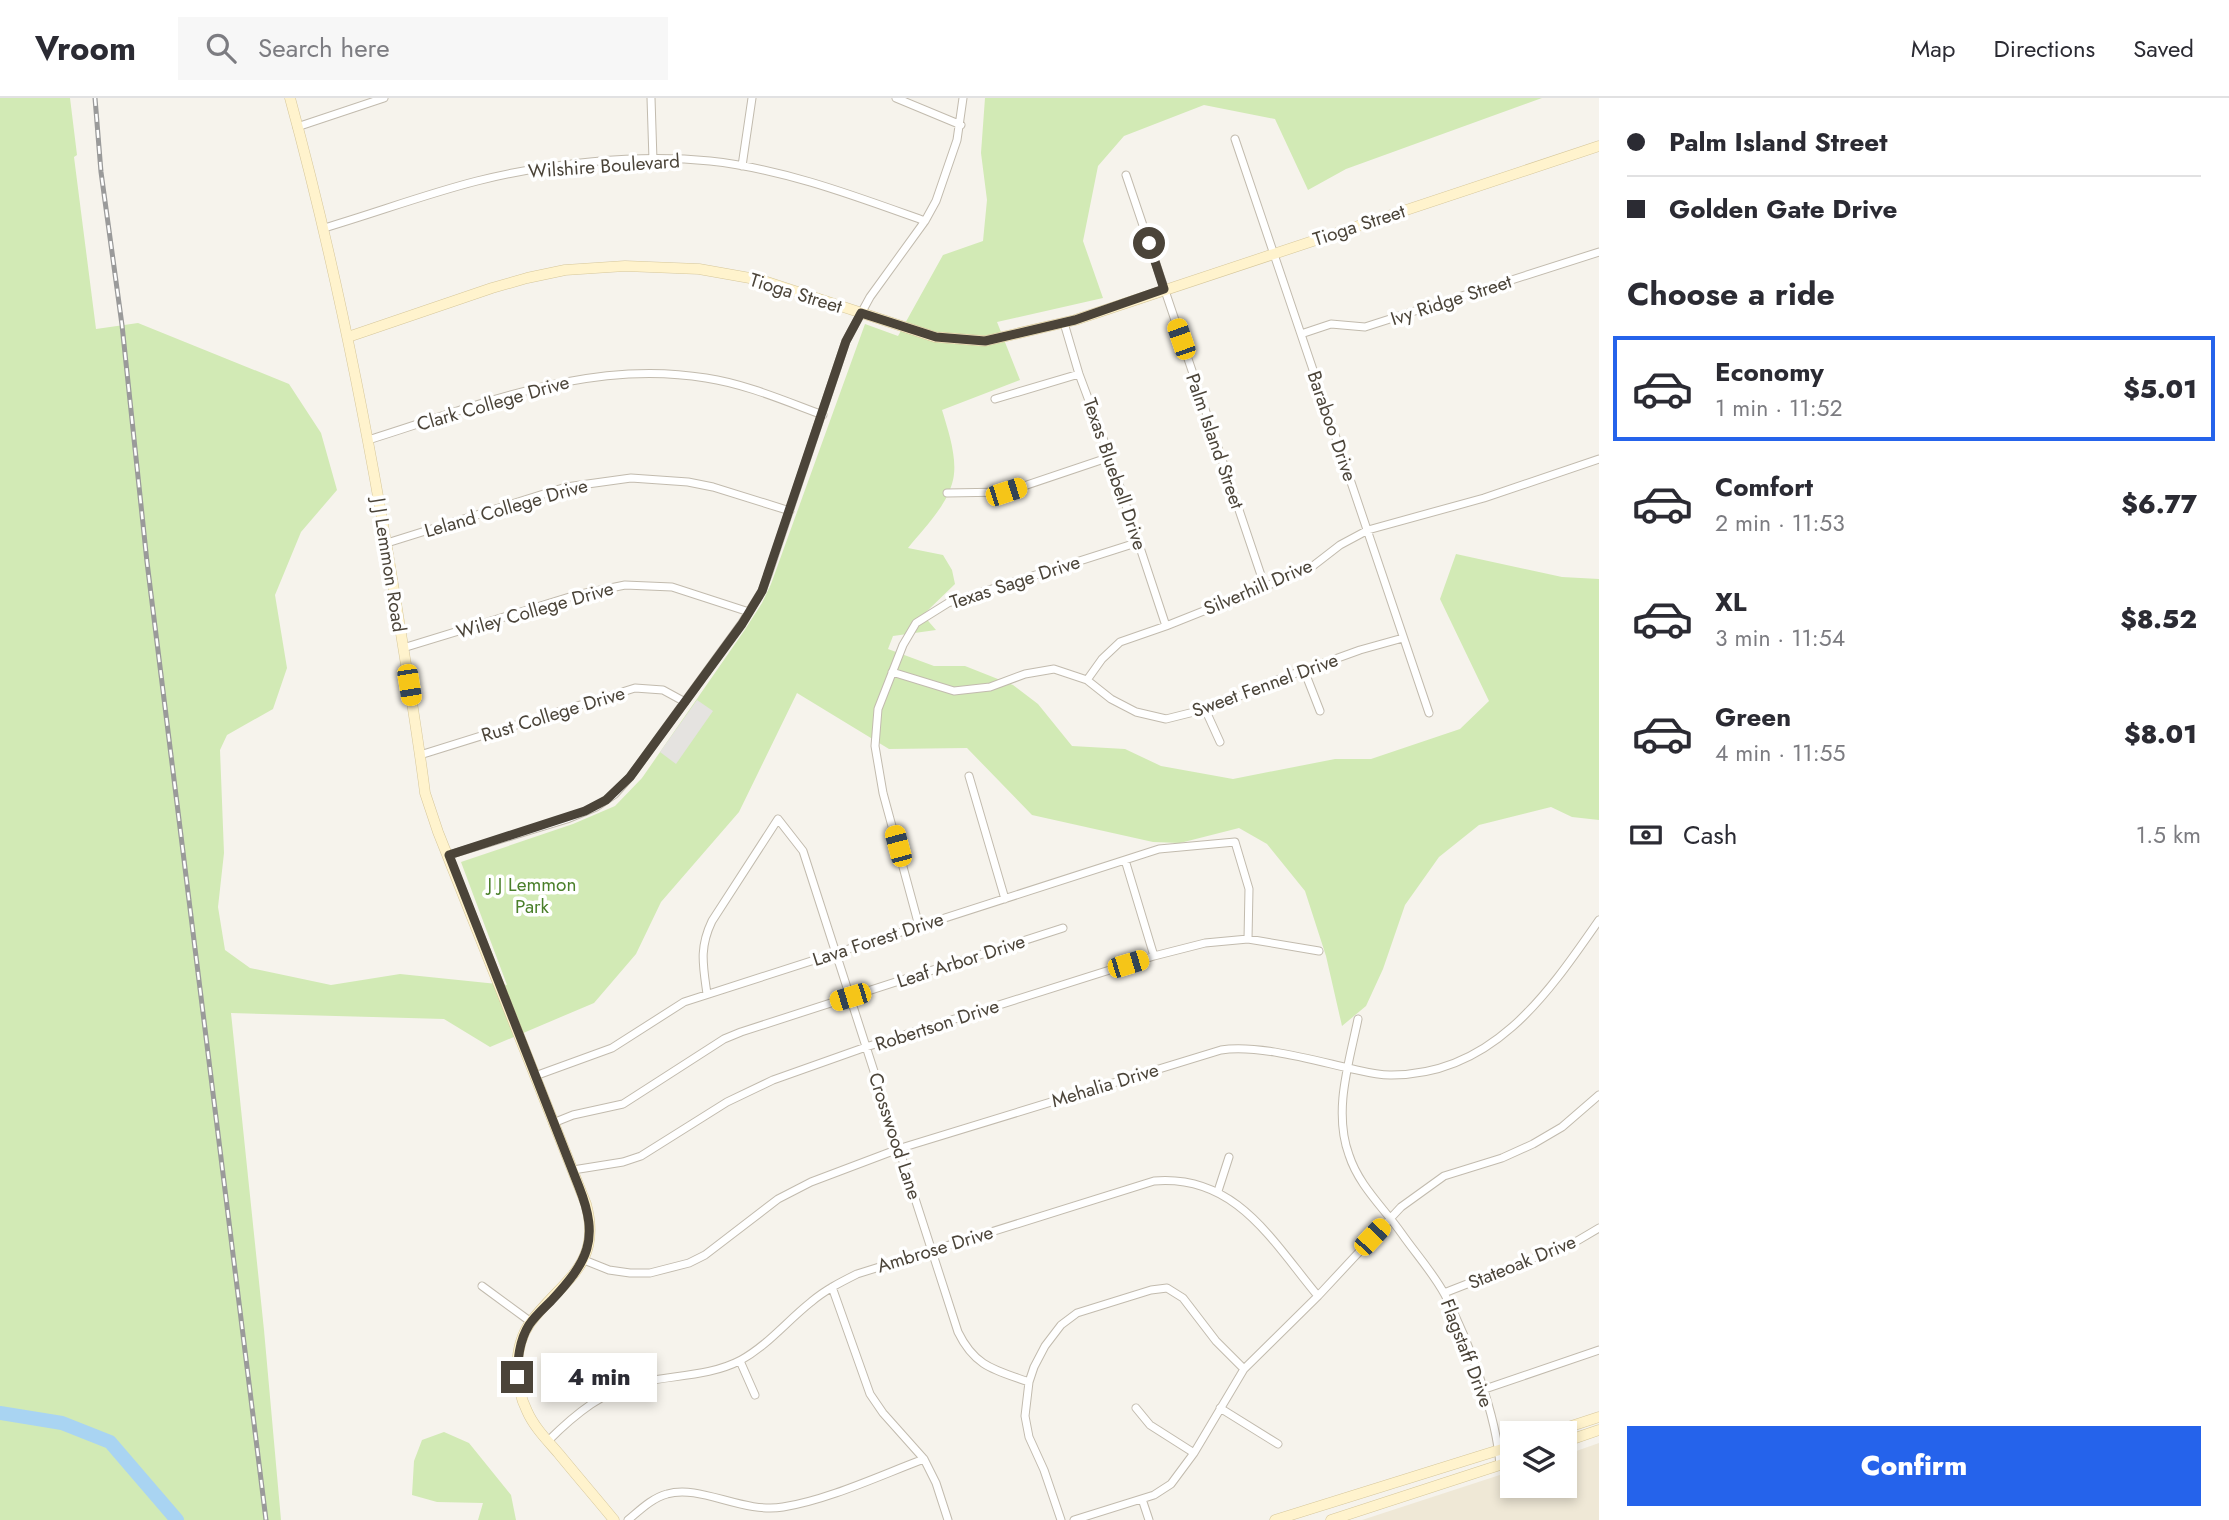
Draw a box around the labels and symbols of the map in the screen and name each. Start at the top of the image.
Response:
street label: Wilshire Boulevard [527,147,681,185]
street label: Tioga Street [1310,197,1409,253]
route start [1133,227,1165,259]
street label: Tioga Street [747,266,846,320]
street label: Ivy Ridge Street [1387,268,1515,332]
car [1165,316,1198,362]
street label: Baraboo Drive [1301,367,1364,485]
street label: Clark College Drive [414,368,573,438]
street label: Palm Island Street [1179,370,1251,513]
street label: Texas Bluebell Drive [1076,394,1154,554]
street label: Leland College Drive [421,472,591,544]
car [983,476,1030,508]
street label: J J Lemmon Road [365,493,413,634]
street label: Texas Sage Drive [947,548,1084,616]
street label: Silverhill Drive [1199,552,1317,622]
street label: Wiley College Drive [453,575,617,645]
street label: Sweet Fennel Drive [1188,646,1342,724]
car [396,663,423,707]
street label: Rust College Drive [478,679,628,749]
car [883,823,914,869]
park label: J J Lemmon Park [485,871,576,920]
street label: Lava Forest Drive [809,905,947,973]
street label: Leaf Arbor Drive [893,927,1029,994]
car [1105,948,1152,980]
car [827,981,874,1013]
street label: Robertson Drive [872,992,1003,1058]
street label: Mehalia Drive [1048,1056,1162,1114]
street label: Crosswood Lane [862,1069,928,1203]
car [1350,1214,1395,1260]
street label: Ambrose Drive [874,1218,997,1279]
street label: Stateoak Drive [1464,1228,1580,1296]
street label: Flagstaff Drive [1434,1295,1500,1411]
callout: 4 min [542,1352,657,1402]
route end [501,1361,533,1393]

